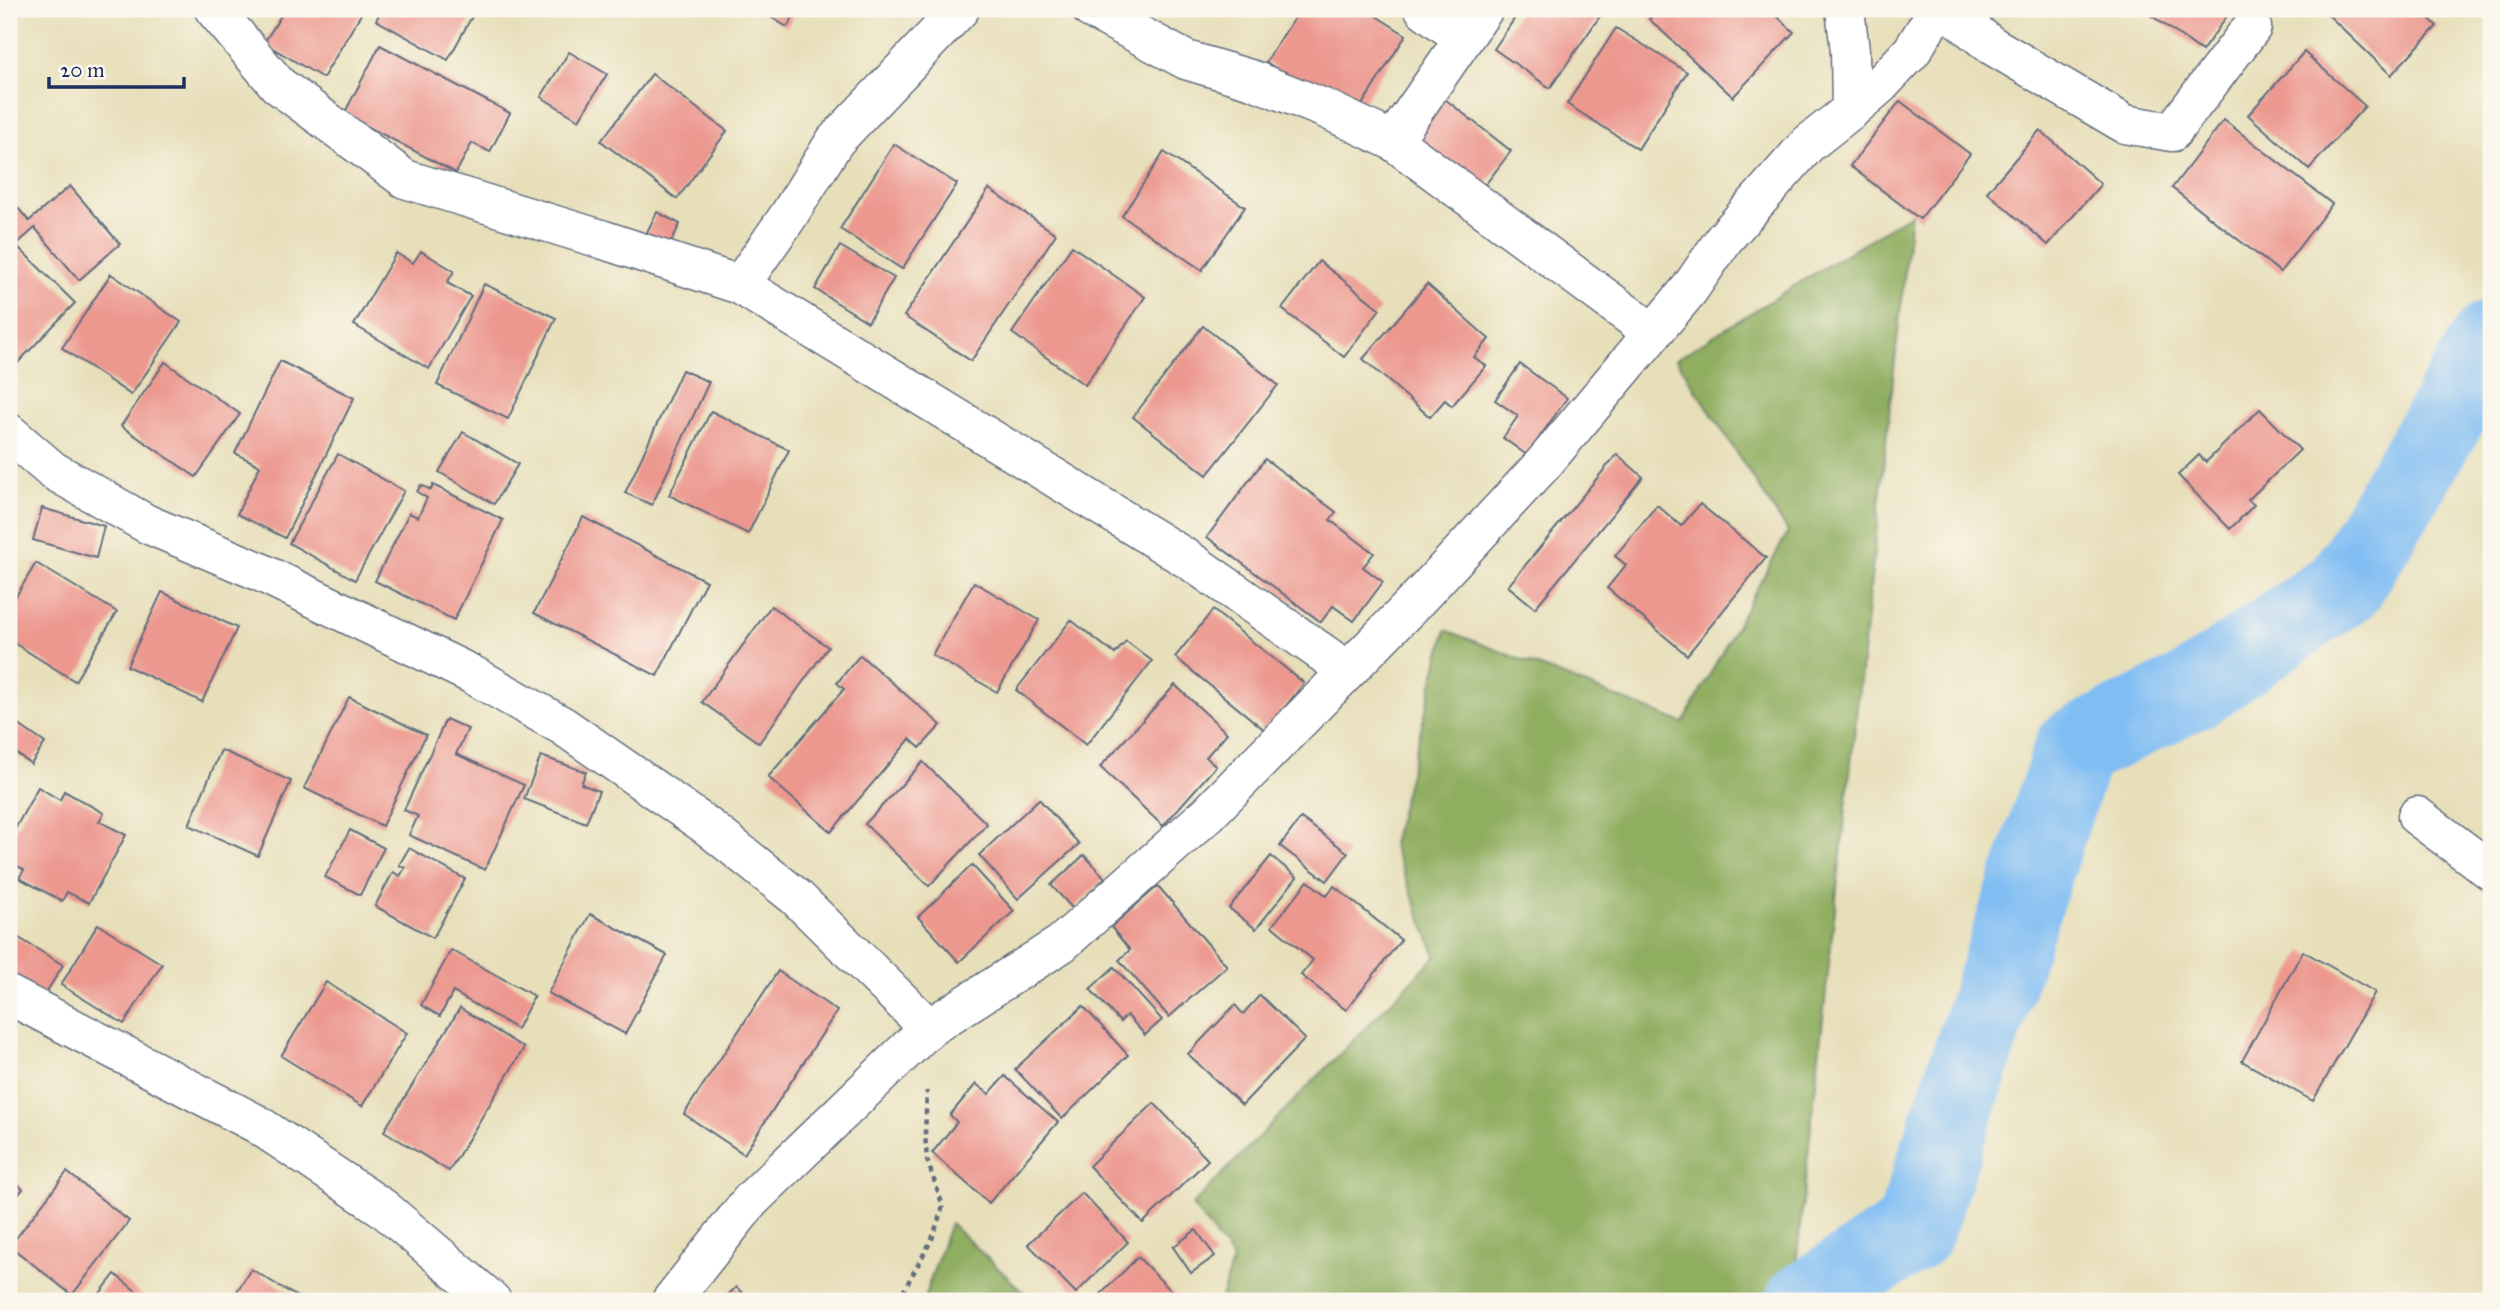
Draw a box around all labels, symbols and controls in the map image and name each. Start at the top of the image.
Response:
scale bar [49,46,184,90]
text: 20 m [60,57,105,83]

